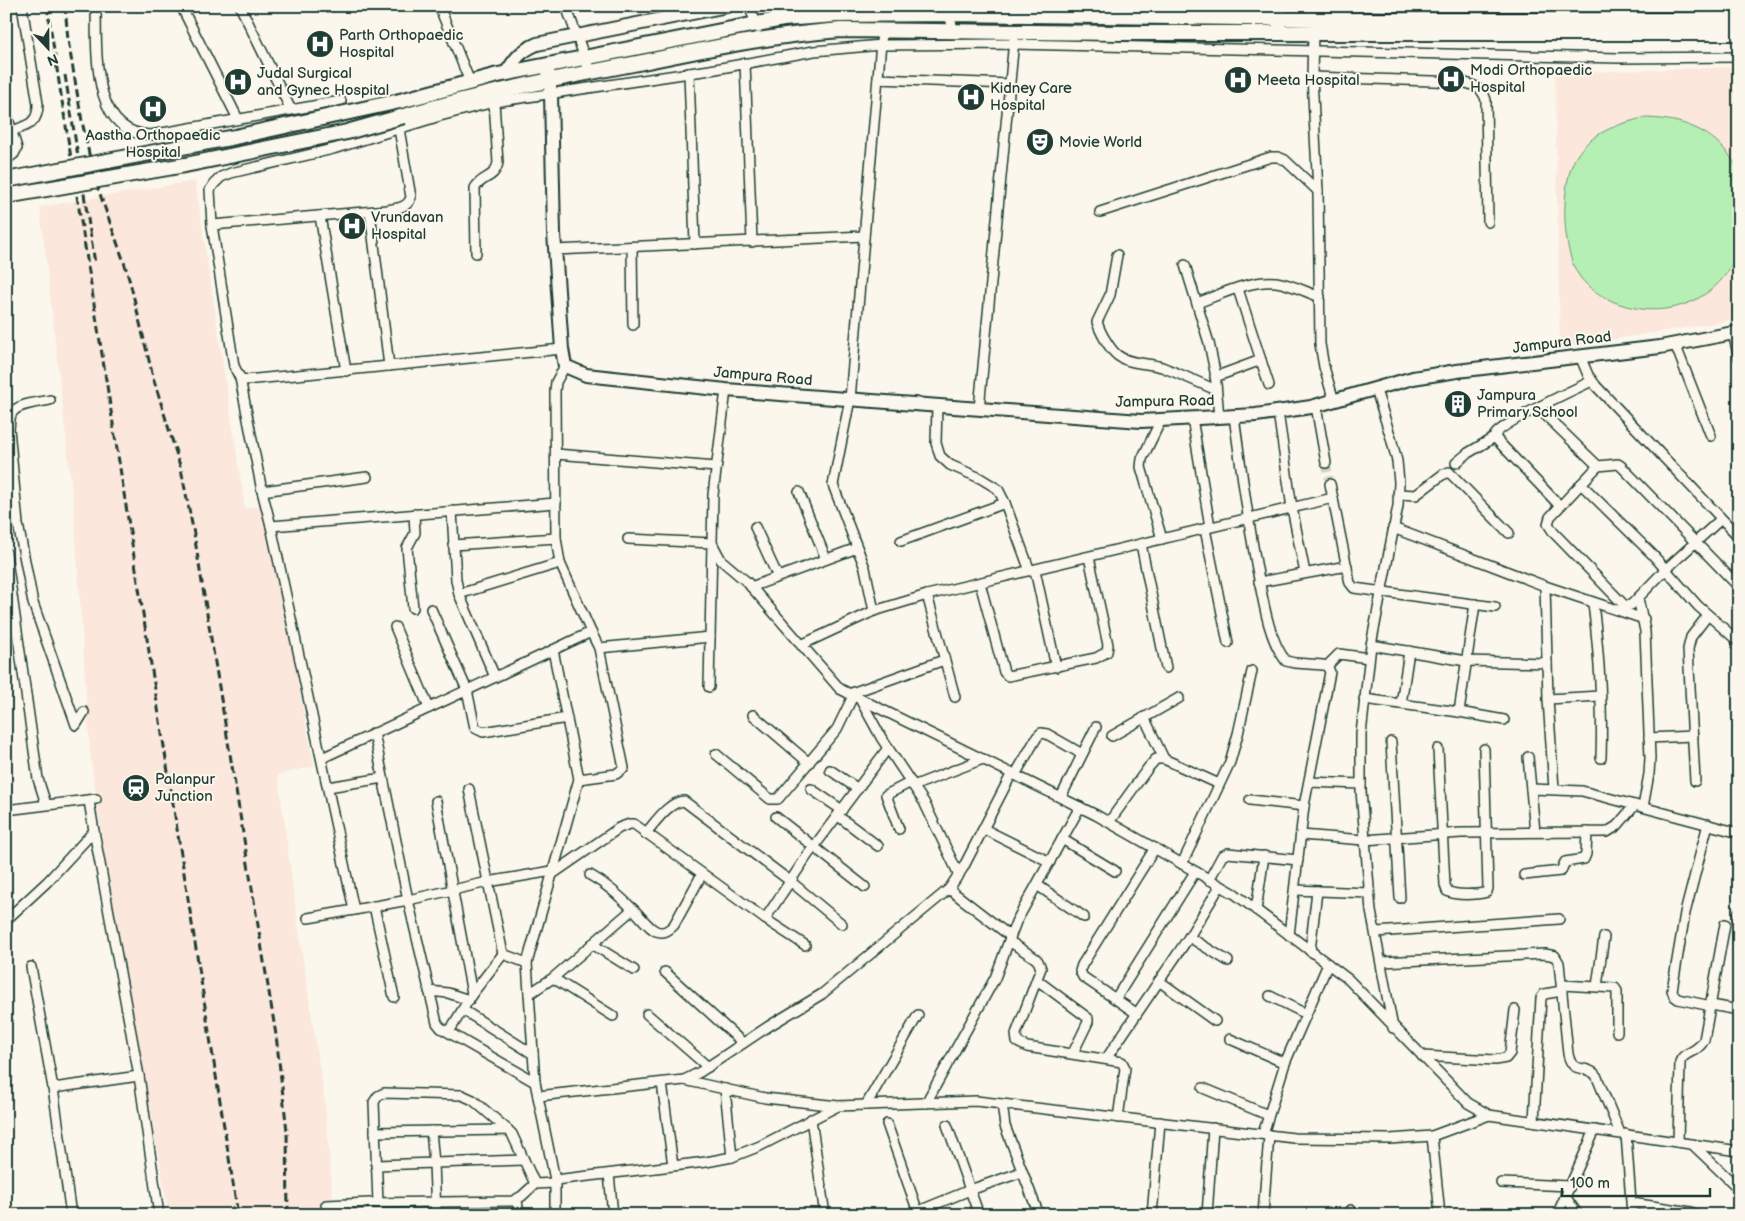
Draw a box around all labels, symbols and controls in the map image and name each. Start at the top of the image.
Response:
north arrow [22,22,72,72]
place label: Parth Orthopaedic Hospital [339,26,463,62]
hospital icon: Parth Orthopaedic Hospital [305,29,335,59]
text: N [45,50,61,69]
place label: Modi Orthopaedic Hospital [1470,61,1592,97]
place label: Judal Surgical and Gynec Hospital [257,64,389,100]
hospital icon: Modi Orthopaedic Hospital [1436,64,1466,94]
hospital icon: Meeta Hospital [1223,65,1253,95]
hospital icon: Judal Surgical and Gynec Hospital [223,67,253,97]
place label: Meeta Hospital [1257,71,1360,90]
place label: Kidney Care Hospital [990,79,1072,115]
hospital icon: Kidney Care Hospital [956,82,986,112]
hospital icon: Aastha Orthopaedic Hospital [138,94,168,124]
place label: Aastha Orthopaedic Hospital [86,126,220,162]
theatre icon: Movie World [1025,127,1055,157]
place label: Movie World [1059,133,1142,152]
place label: Vrundavan Hospital [371,208,444,244]
hospital icon: Vrundavan Hospital [337,211,367,241]
street label: Jampura Road [1512,327,1612,358]
street label: Jampura Road [713,363,813,390]
place label: Jampura Primary School [1477,386,1578,422]
building icon: Jampura Primary School [1443,389,1473,419]
street label: Jampura Road [1115,391,1215,412]
place label: Palanpur Junction [155,770,215,806]
station icon: Palanpur Junction [121,773,151,803]
scale bar [1562,1166,1710,1198]
text: 100 m [1570,1174,1610,1193]

